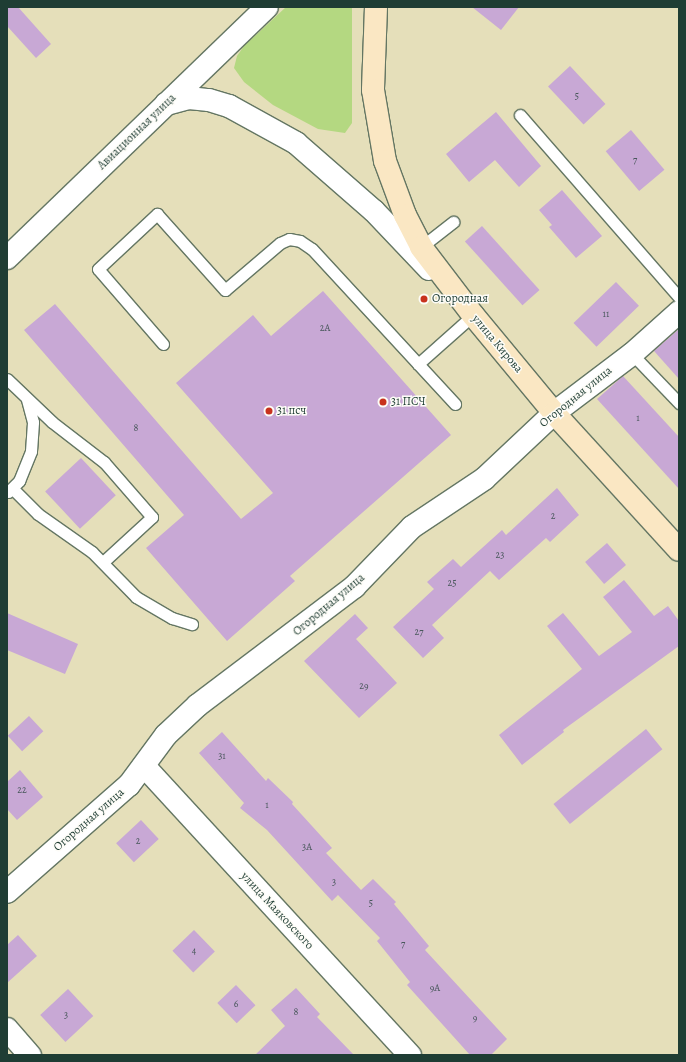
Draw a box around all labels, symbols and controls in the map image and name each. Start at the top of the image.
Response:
house number: 5 [575,90,579,102]
street label: Авиационная улица [95,91,179,173]
house number: 7 [633,154,637,166]
place label: Огородная [432,292,488,306]
marker: Огородная [419,294,429,304]
house number: 11 [603,308,609,320]
street label: улица Кирова [469,312,525,376]
house number: 2А [320,322,330,334]
street label: Огородная улица [537,363,615,431]
place label: 31 ПСЧ [391,395,426,409]
marker: 31 ПСЧ [378,397,388,407]
place label: 31 псч [277,404,306,418]
marker: 31 псч [264,406,274,416]
house number: 1 [636,412,640,424]
house number: 8 [134,422,138,434]
house number: 2 [551,510,555,522]
house number: 23 [496,549,504,561]
street label: Огородная улица [290,571,368,639]
house number: 25 [447,577,457,589]
house number: 27 [415,626,423,638]
house number: 29 [359,680,369,692]
house number: 31 [218,750,226,762]
house number: 22 [17,784,27,796]
street label: Огородная улица [51,785,127,855]
house number: 1 [265,799,269,811]
house number: 2 [136,835,140,847]
house number: 3А [302,841,312,853]
street label: улица Маяковского [237,869,317,953]
house number: 3 [332,876,336,888]
house number: 5 [369,897,373,909]
house number: 7 [401,938,405,950]
house number: 4 [192,945,196,957]
house number: 9А [430,982,440,994]
house number: 6 [234,998,238,1010]
house number: 8 [294,1006,298,1018]
house number: 3 [64,1009,68,1021]
house number: 9 [473,1012,477,1024]

